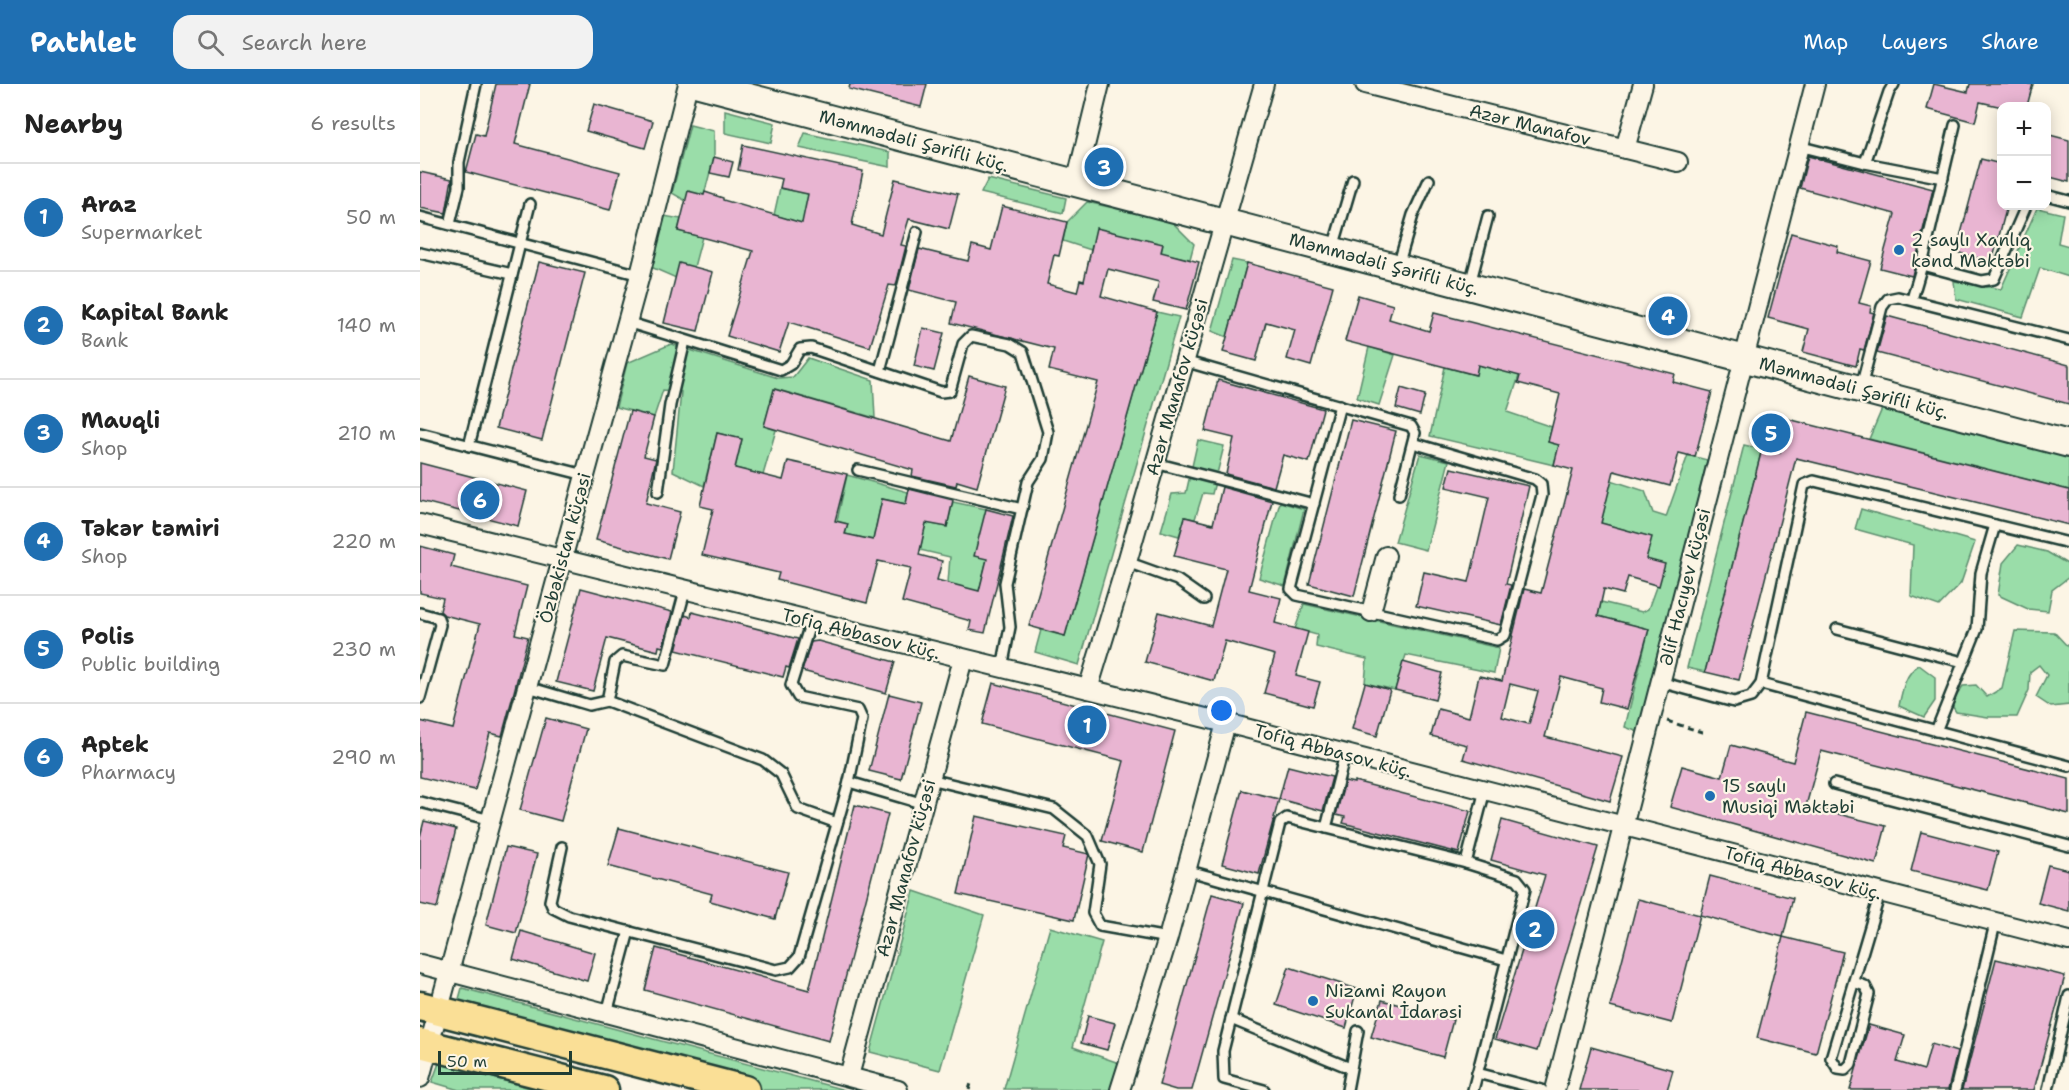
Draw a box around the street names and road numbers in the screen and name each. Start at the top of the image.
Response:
street label: Azər Manafov [1467,98,1593,152]
street label: Məmmədəli Şərifli küç. [817,104,1011,178]
street label: Məmmədəli Şərifli küç. [1287,227,1481,301]
street label: Azər Manafov küçəsi [1140,296,1214,478]
street label: Məmmədəli Şərifli küç. [1757,351,1951,425]
street label: Özbəkistan küçəsi [533,470,597,626]
street label: Əlif Hacıyev küçəsi [1654,506,1716,668]
street label: Tofiq Abbasov küç. [779,603,943,665]
street label: Tofiq Abbasov küç. [1252,718,1414,784]
street label: Azər Manafov küçəsi [871,776,941,960]
street label: Tofiq Abbasov küç. [1722,840,1884,906]

